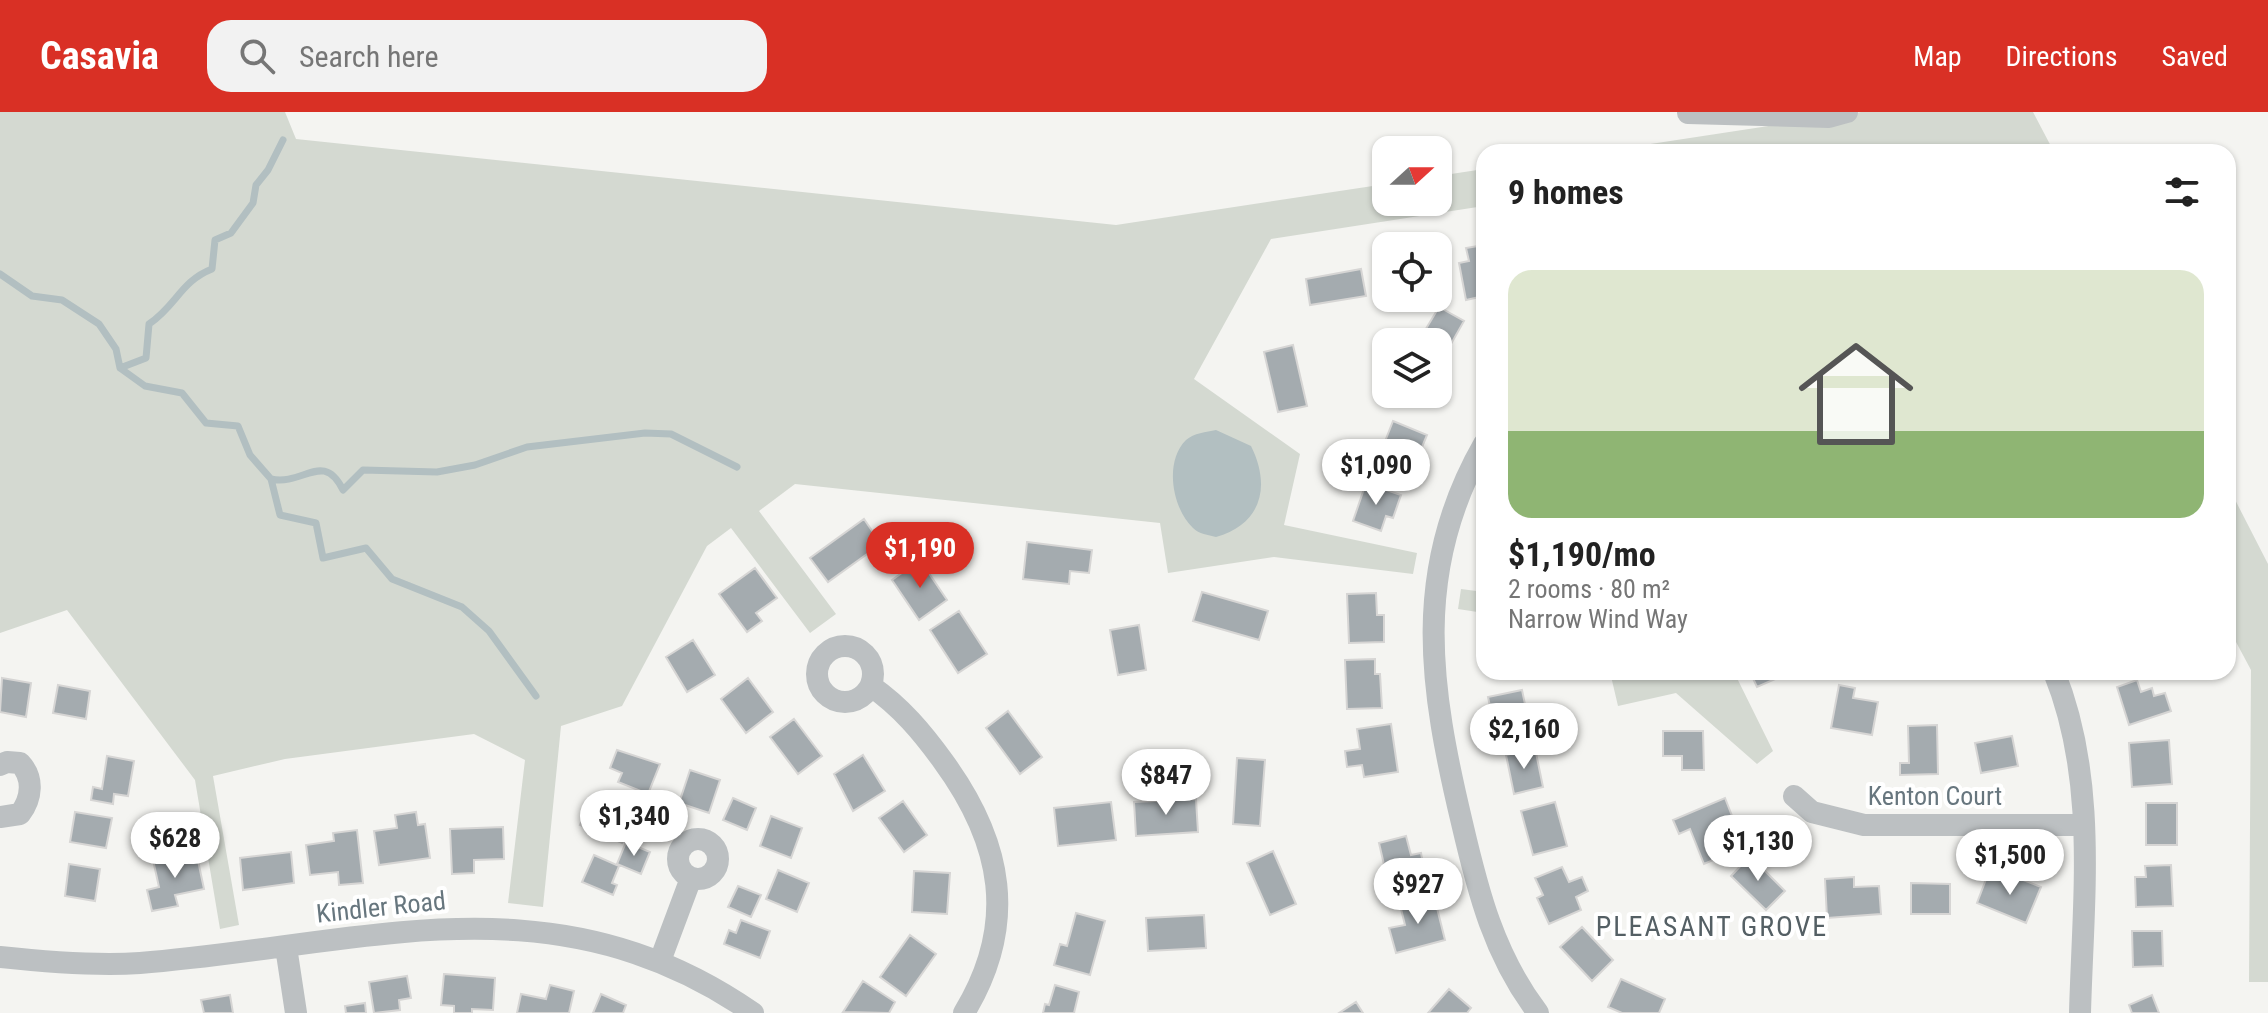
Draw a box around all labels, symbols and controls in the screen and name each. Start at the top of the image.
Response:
search box [207,20,767,92]
text: Casavia [40,34,159,78]
icon: search [235,34,279,78]
text: Search here [299,39,439,74]
text: Map [1913,40,1962,73]
text: Directions [2006,40,2117,73]
text: Saved [2161,40,2228,73]
north arrow [1372,136,1452,216]
map controls [1372,136,1452,408]
icon: filters [2160,170,2204,214]
text: 9 homes [1508,172,1624,212]
button: locate [1372,232,1452,312]
icon: home [1784,322,1928,466]
button: layers [1372,328,1452,408]
pin: $1,090 [1311,439,1441,507]
text: $1,090 [1340,450,1412,480]
pin: $1,190 [855,522,985,590]
text: $1,190 [884,533,956,563]
text: $1,190/mo [1508,534,1656,574]
text: 2 rooms · 80 m² [1508,574,1670,604]
text: Narrow Wind Way [1508,604,1688,634]
pin: $2,160 [1459,703,1589,771]
text: $2,160 [1488,714,1560,744]
pin: $847 [1119,749,1213,817]
text: $847 [1140,760,1192,790]
street label: Kenton Court [1868,781,2002,811]
pin: $1,340 [569,790,699,858]
text: $1,340 [598,801,670,831]
pin: $628 [128,812,222,880]
pin: $1,130 [1693,815,1823,883]
text: $628 [149,823,201,853]
text: $1,130 [1722,826,1794,856]
pin: $1,500 [1945,829,2075,897]
text: $1,500 [1974,840,2046,870]
pin: $927 [1371,858,1465,926]
text: $927 [1392,869,1444,899]
street label: Kindler Road [315,885,447,929]
district label: PLEASANT GROVE [1596,910,1828,943]

